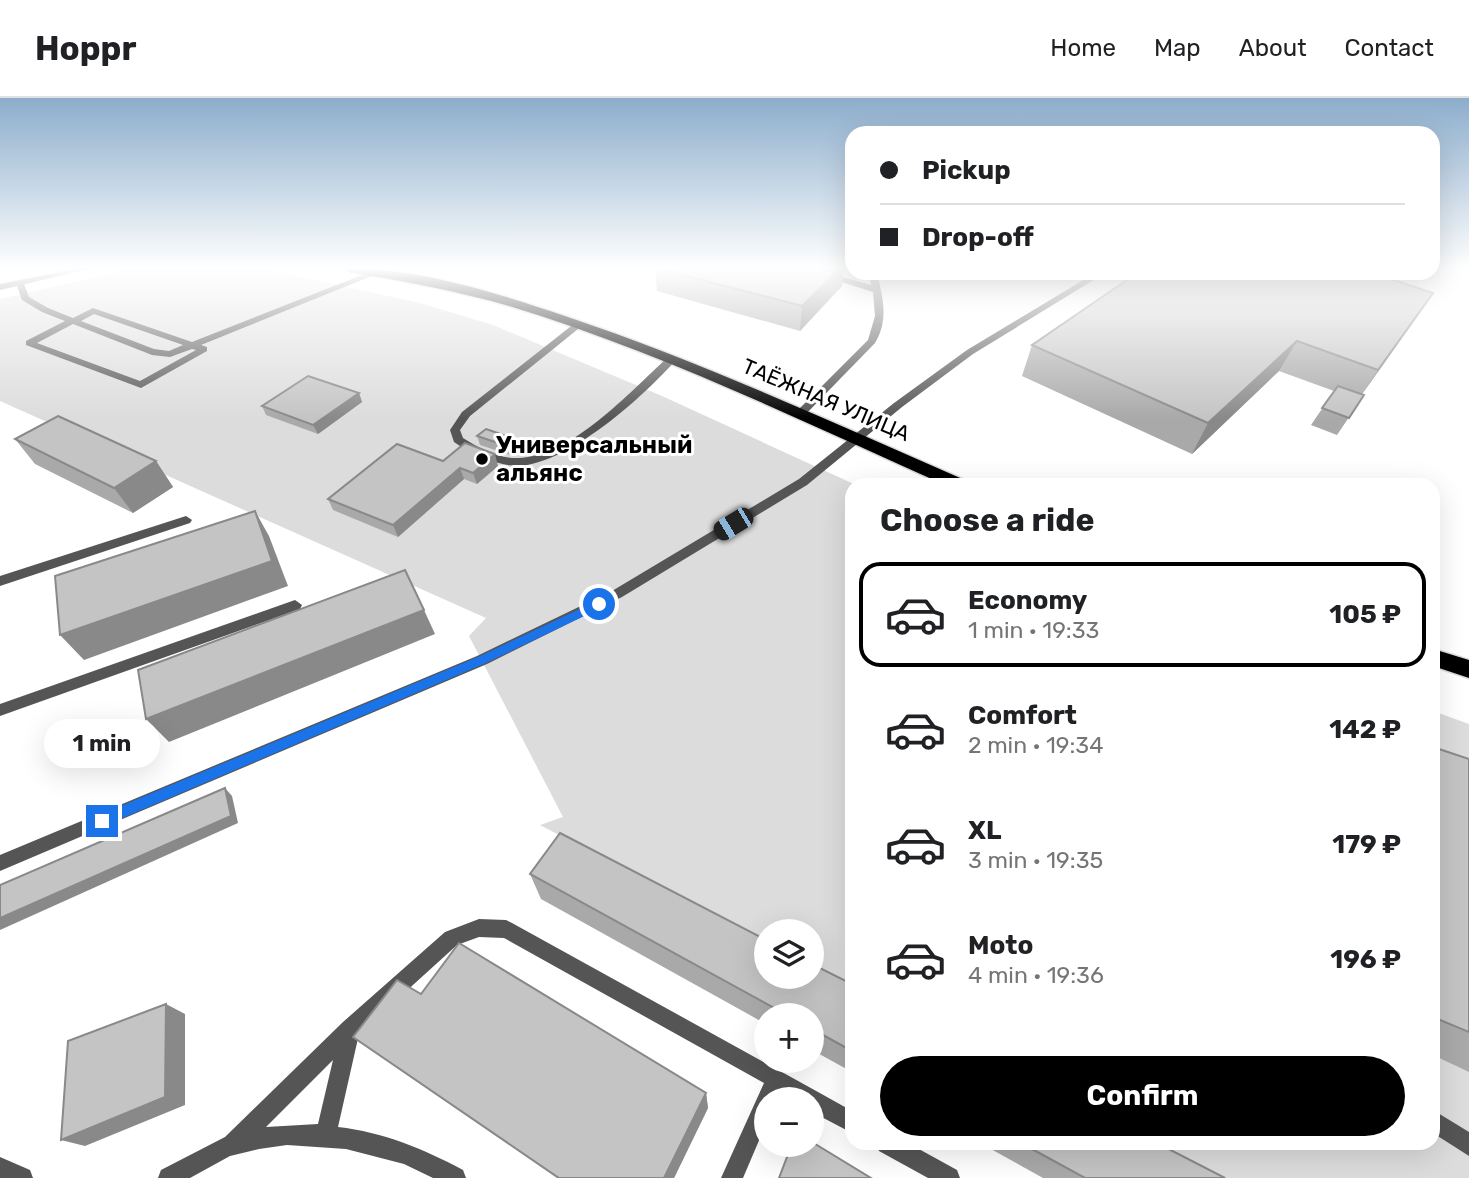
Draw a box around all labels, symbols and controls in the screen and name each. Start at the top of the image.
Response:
text: Hoppr [35,29,136,68]
text: Home [1050,34,1116,62]
text: Map [1154,34,1201,62]
text: About [1239,34,1307,62]
text: Contact [1345,34,1434,62]
text: Pickup [922,155,1011,186]
text: Drop-off [922,222,1034,253]
street label: ТАЁЖНАЯ УЛИЦА [739,353,914,446]
place label: Универсальный альянс [496,431,692,487]
marker: Универсальный альянс [474,451,490,467]
text: Choose a ride [880,501,1094,539]
car [710,504,757,544]
icon: car [884,583,947,646]
text: Economy [968,585,1087,616]
route start [583,588,615,620]
text: 105 ₽ [1329,599,1401,630]
text: 1 min · 19:33 [968,616,1099,644]
icon: car [884,698,947,761]
text: Comfort [968,700,1077,731]
text: 142 ₽ [1329,714,1401,745]
callout: 1 min [44,720,160,768]
text: 1 min [73,729,131,757]
text: 2 min · 19:34 [968,731,1103,759]
route end [86,805,118,837]
icon: car [884,813,947,876]
text: XL [968,815,1001,846]
text: 179 ₽ [1332,829,1401,860]
text: 3 min · 19:35 [968,846,1103,874]
map controls [754,919,824,1157]
button: layers [754,919,824,989]
icon: car [884,928,947,991]
text: Moto [968,930,1033,961]
text: 196 ₽ [1330,944,1401,975]
text: 4 min · 19:36 [968,961,1104,989]
button: + [754,1003,824,1073]
button: Confirm [880,1056,1405,1136]
button: − [754,1087,824,1157]

